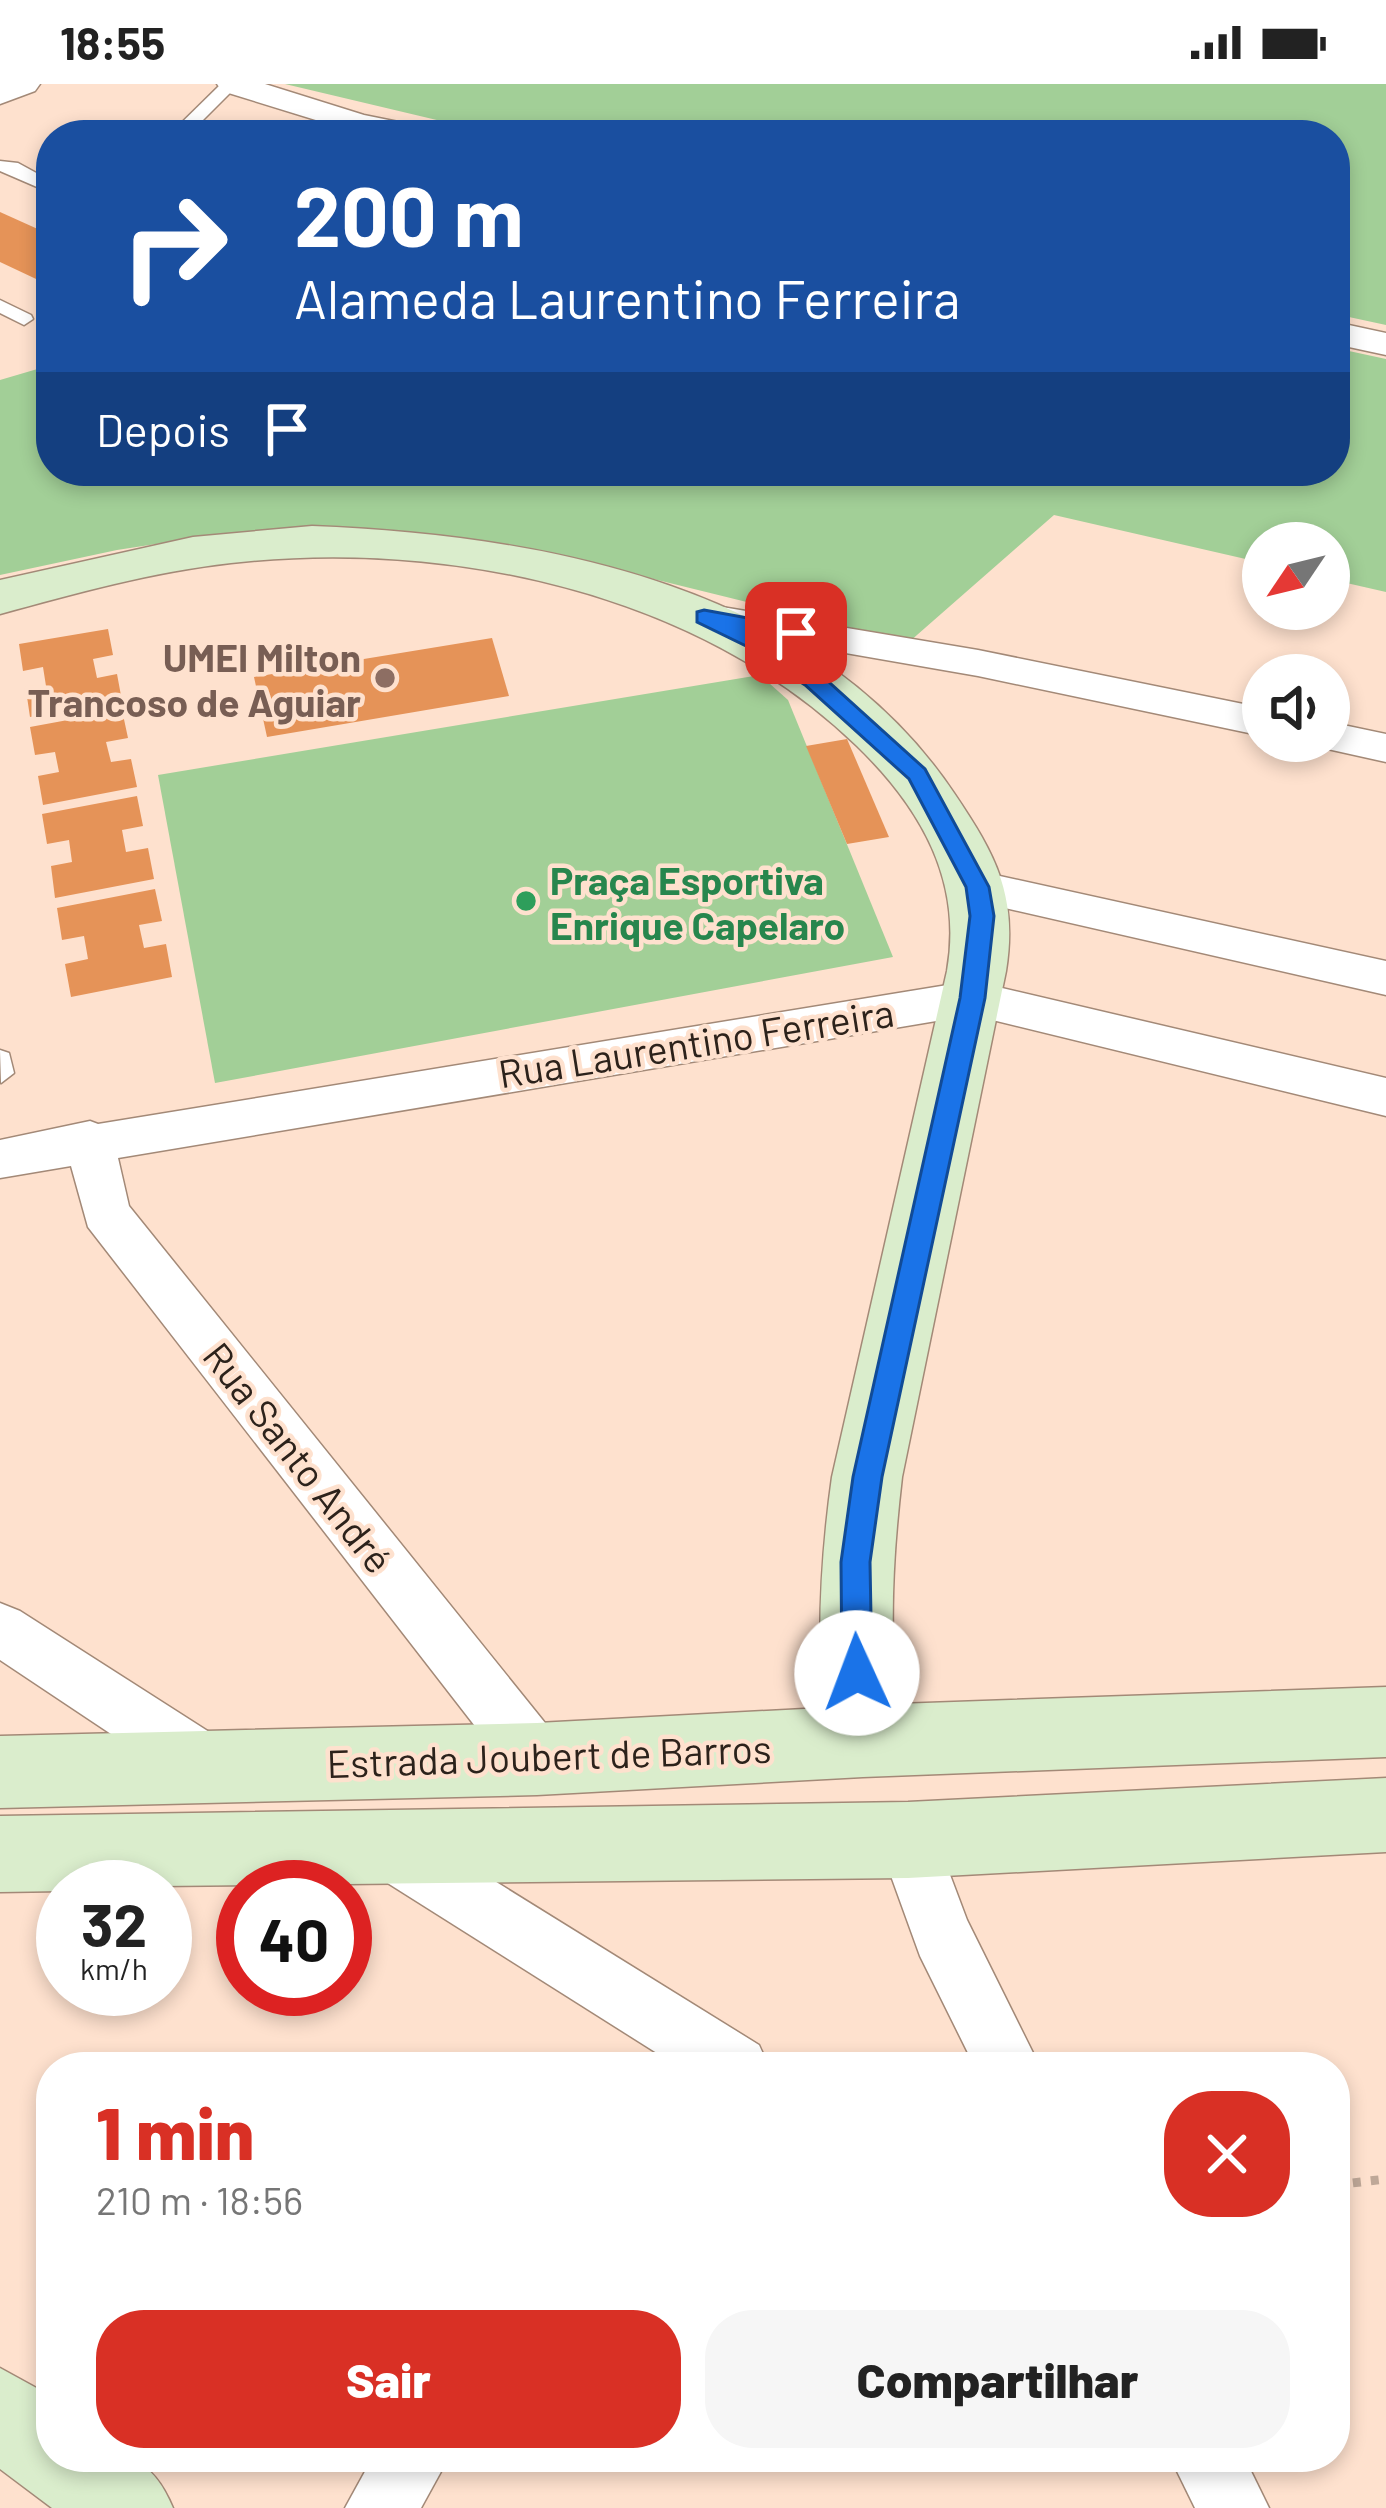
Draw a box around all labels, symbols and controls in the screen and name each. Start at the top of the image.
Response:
text: 18:55 [60,15,165,69]
text: 200 m [294,163,524,264]
icon: right [96,168,252,324]
text: Alameda Laurentino Ferreira [294,265,961,330]
icon: arrive [254,396,320,462]
text: Depois [96,402,230,456]
north arrow [1242,522,1350,630]
map controls [1242,522,1350,762]
pin [745,582,847,684]
icon: arrive [763,600,829,666]
place label: UMEI Milton Trancoso de Aguiar [27,633,361,725]
button: sound [1242,654,1350,762]
marker: UMEI Milton Trancoso de Aguiar [372,665,398,691]
place label: Praça Esportiva Enrique Capelaro [550,856,845,948]
marker: Praça Esportiva Enrique Capelaro [513,888,539,914]
street label: Rua Laurentino Ferreira [495,988,897,1096]
street label: Rua Santo André [194,1332,404,1582]
position arrow [794,1610,920,1736]
street label: Estrada Joubert de Barros [326,1724,772,1786]
speed limit sign: 40 [216,1860,372,2016]
text: 32 [81,1887,147,1959]
text: km/h [80,1950,148,1986]
text: 1 min [96,2088,254,2174]
button: close [1164,2091,1290,2217]
text: 210 m · 18:56 [96,2176,303,2223]
button: Sair [96,2310,681,2448]
button: Compartilhar [705,2310,1290,2448]

